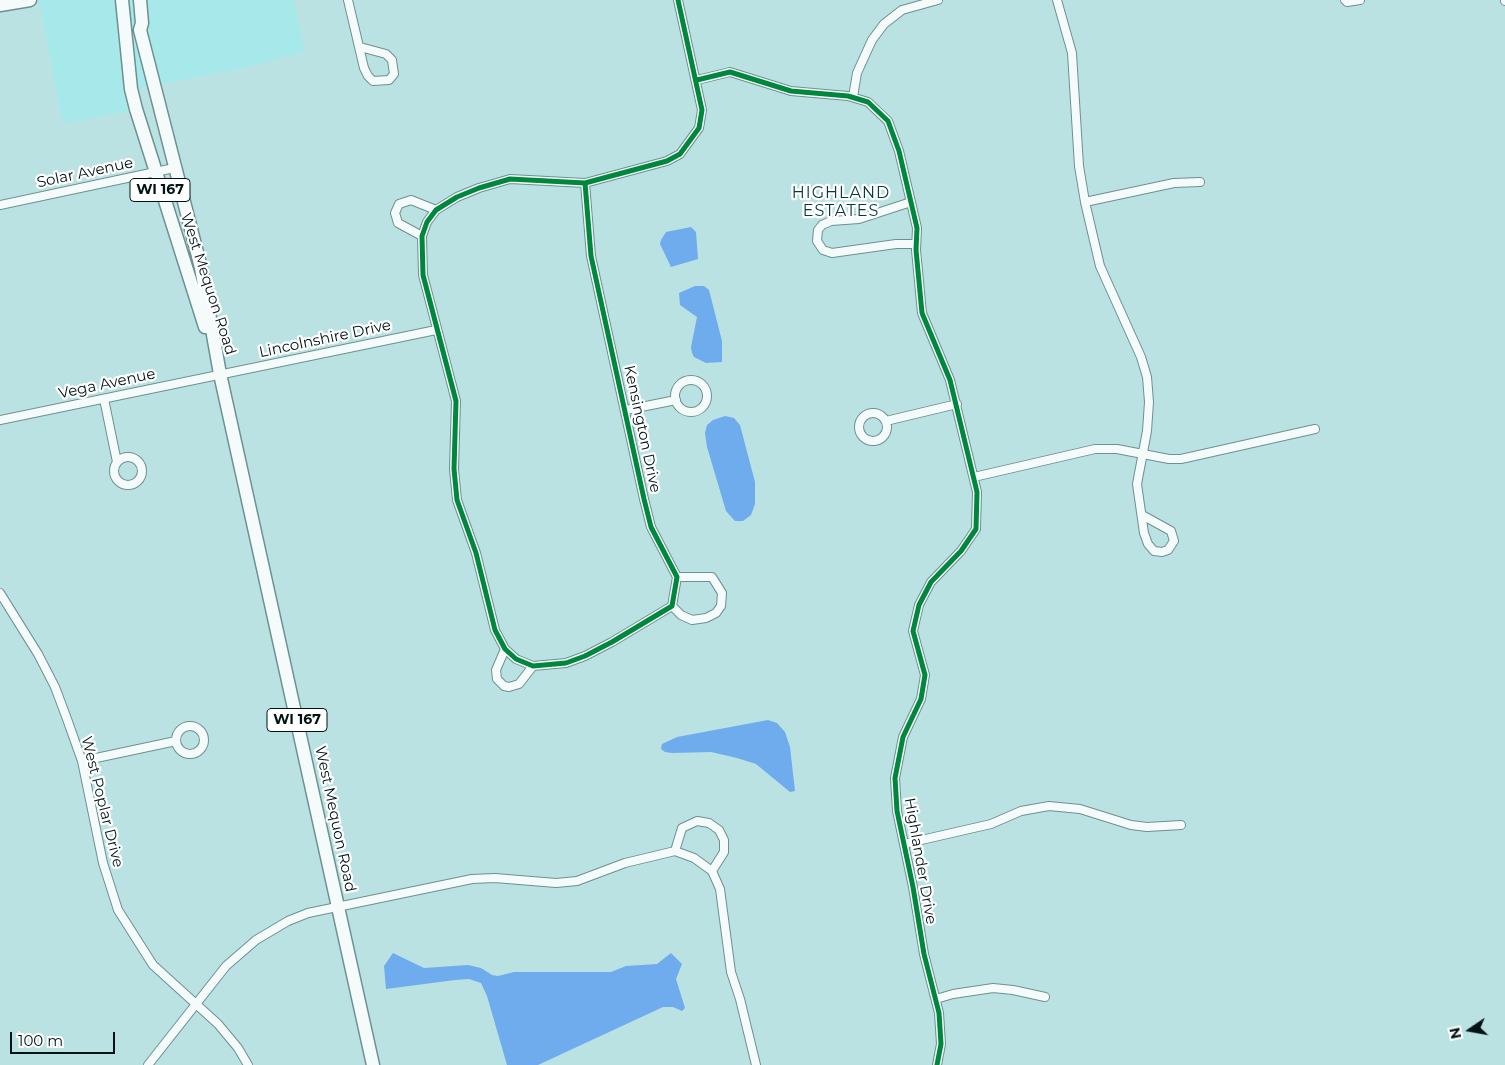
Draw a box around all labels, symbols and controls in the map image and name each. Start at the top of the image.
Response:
street label: Solar Avenue [35,154,135,192]
road number: WI 167 [130,178,190,202]
district label: HIGHLAND ESTATES [791,183,891,221]
street label: West Mequon Road [176,211,240,357]
street label: Lincolnshire Drive [257,316,393,362]
street label: Kensington Drive [620,364,664,494]
street label: Vega Avenue [57,365,157,403]
road number: WI 167 [267,708,327,732]
street label: West Poplar Drive [77,735,127,869]
street label: West Mequon Road [311,744,359,894]
street label: Highlander Drive [900,796,940,926]
north arrow [1445,1005,1495,1055]
scale bar [12,1022,118,1054]
text: N [1445,1026,1465,1041]
text: 100 m [18,1031,63,1050]

